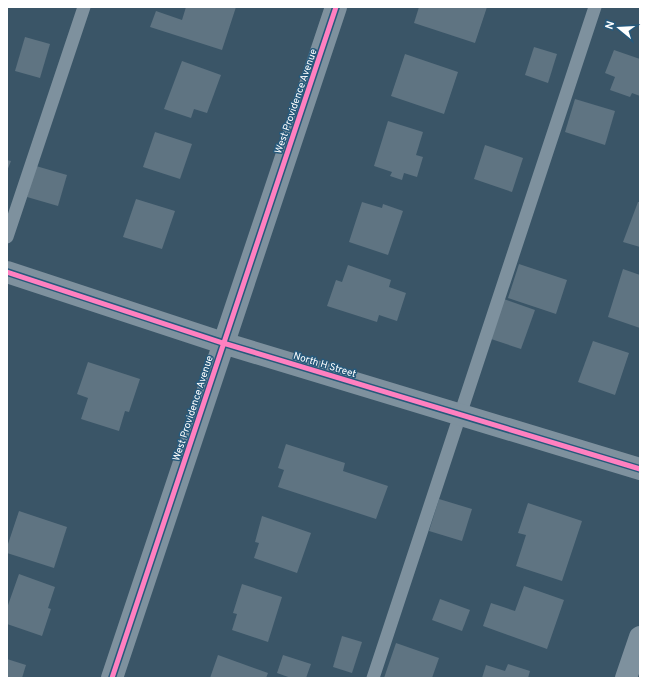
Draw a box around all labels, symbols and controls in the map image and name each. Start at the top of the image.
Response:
north arrow [599,8,639,48]
text: N [603,19,618,31]
street label: West Providence Avenue [272,47,320,156]
street label: North H Street [292,350,358,381]
street label: West Providence Avenue [170,354,217,463]

